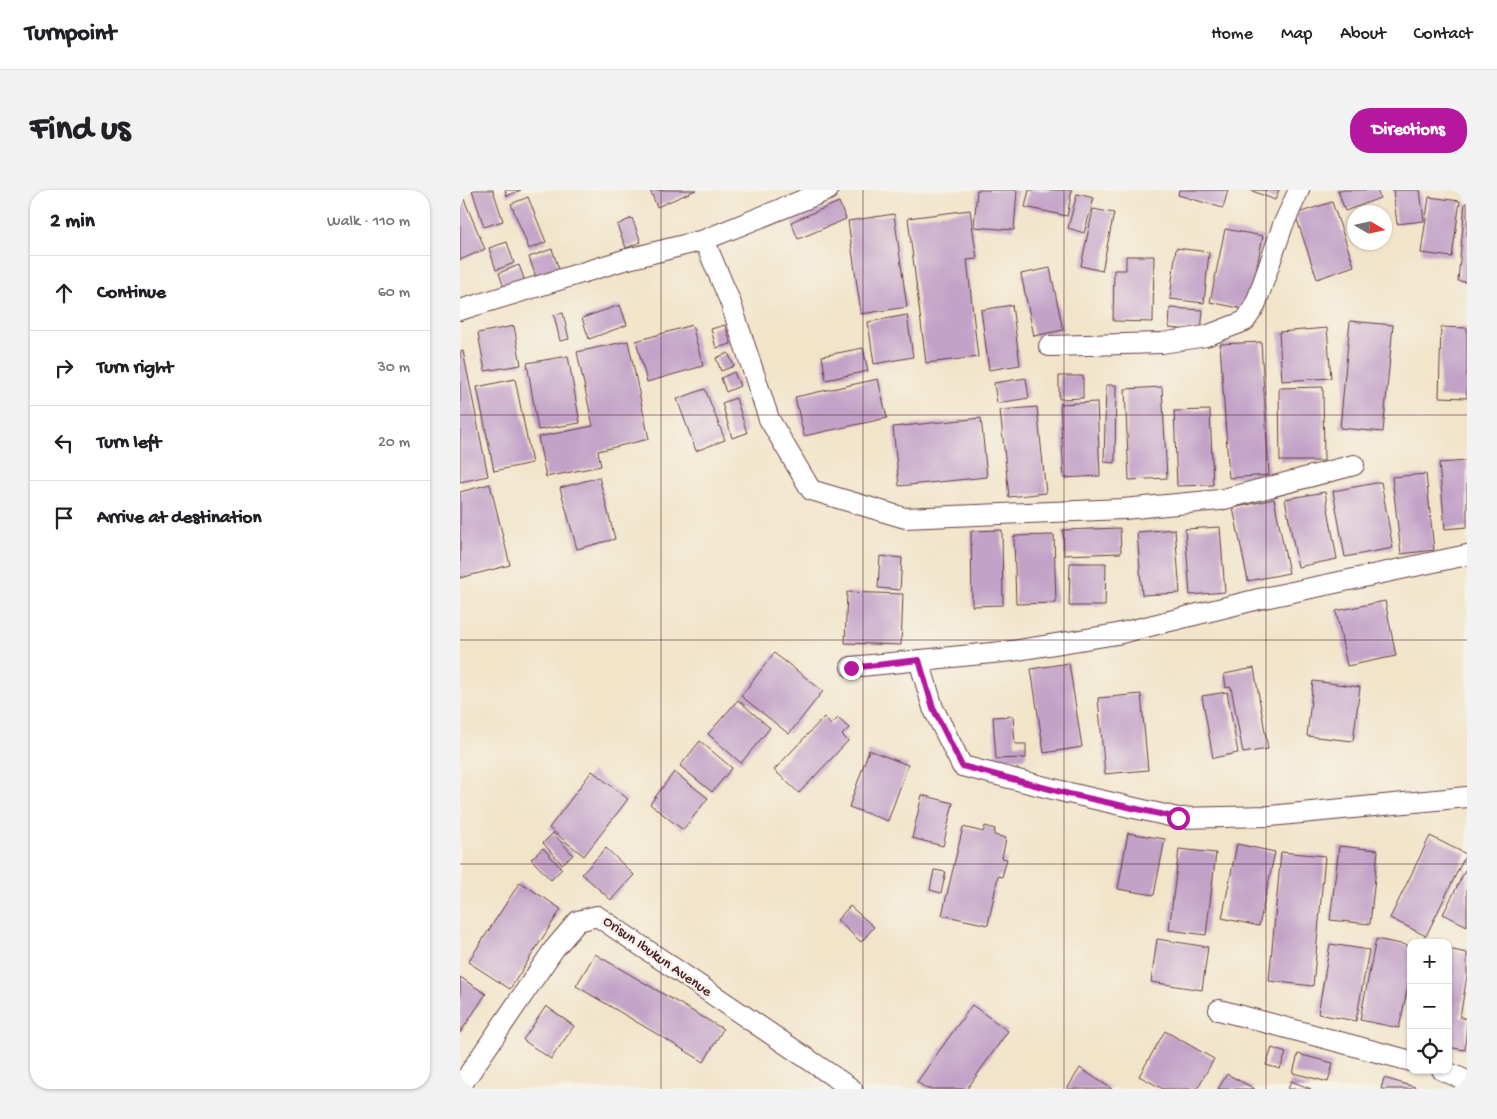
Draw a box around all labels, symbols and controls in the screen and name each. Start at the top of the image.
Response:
text: Turnpoint [25,20,116,49]
text: Home [1211,24,1253,45]
text: Map [1281,24,1312,45]
text: About [1340,24,1386,45]
text: Contact [1414,24,1472,45]
button: Directions [1350,108,1467,153]
text: Find us [30,110,130,151]
north arrow [1347,205,1392,250]
text: 2 min [50,210,95,235]
text: Walk · 110 m [327,213,410,232]
icon: ahead [50,279,78,307]
text: Continue [97,282,166,305]
text: 60 m [378,284,410,303]
icon: right [50,354,78,382]
text: Turn right [97,357,173,380]
text: 30 m [377,359,410,378]
icon: left [50,429,78,457]
text: Turn left [97,432,161,455]
text: 20 m [378,434,410,453]
icon: arrive [50,504,78,532]
text: Arrive at destination [97,507,261,530]
route end [840,657,863,680]
route start [1167,807,1190,830]
street label: Orisun Ibukun Avenue [599,913,715,1001]
map controls [1407,939,1452,1074]
button: + [1407,939,1452,984]
button: − [1407,984,1452,1029]
button: locate [1407,1029,1452,1074]

